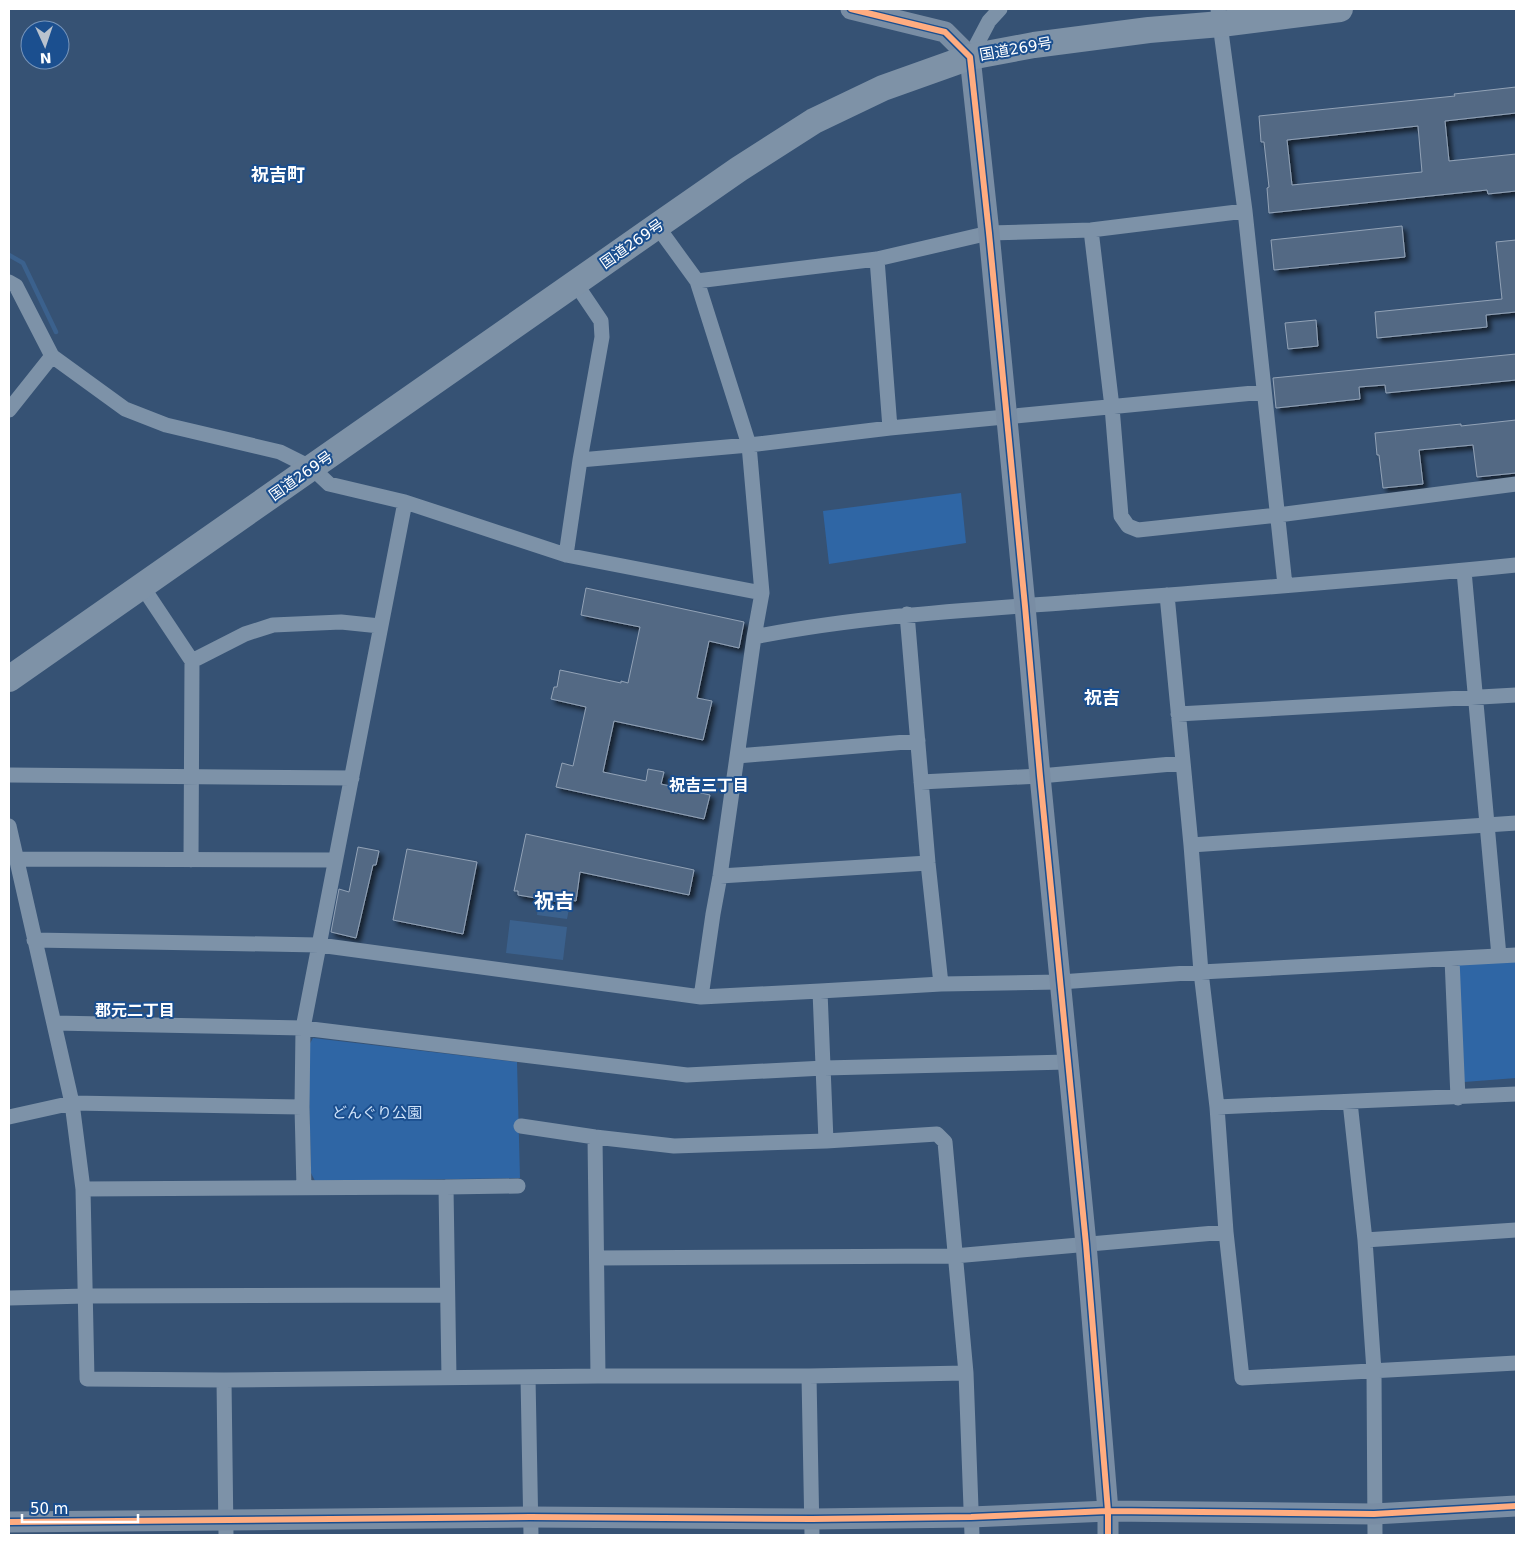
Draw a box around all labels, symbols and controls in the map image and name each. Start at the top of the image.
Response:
north arrow [20,20,70,70]
street label: 国道269号 [978,34,1054,64]
text: N [39,50,52,66]
district label: 祝吉町 [251,164,305,185]
street label: 国道269号 [597,216,667,272]
street label: 国道269号 [266,448,336,504]
district label: 祝吉 [1084,687,1120,708]
district label: 祝吉三丁目 [669,776,749,795]
district label: 祝吉 [534,889,574,913]
district label: 郡元二丁目 [95,1001,175,1020]
park label: どんぐり公園 [332,1104,422,1122]
scale bar [22,1492,139,1524]
text: 50 m [30,1500,68,1518]

